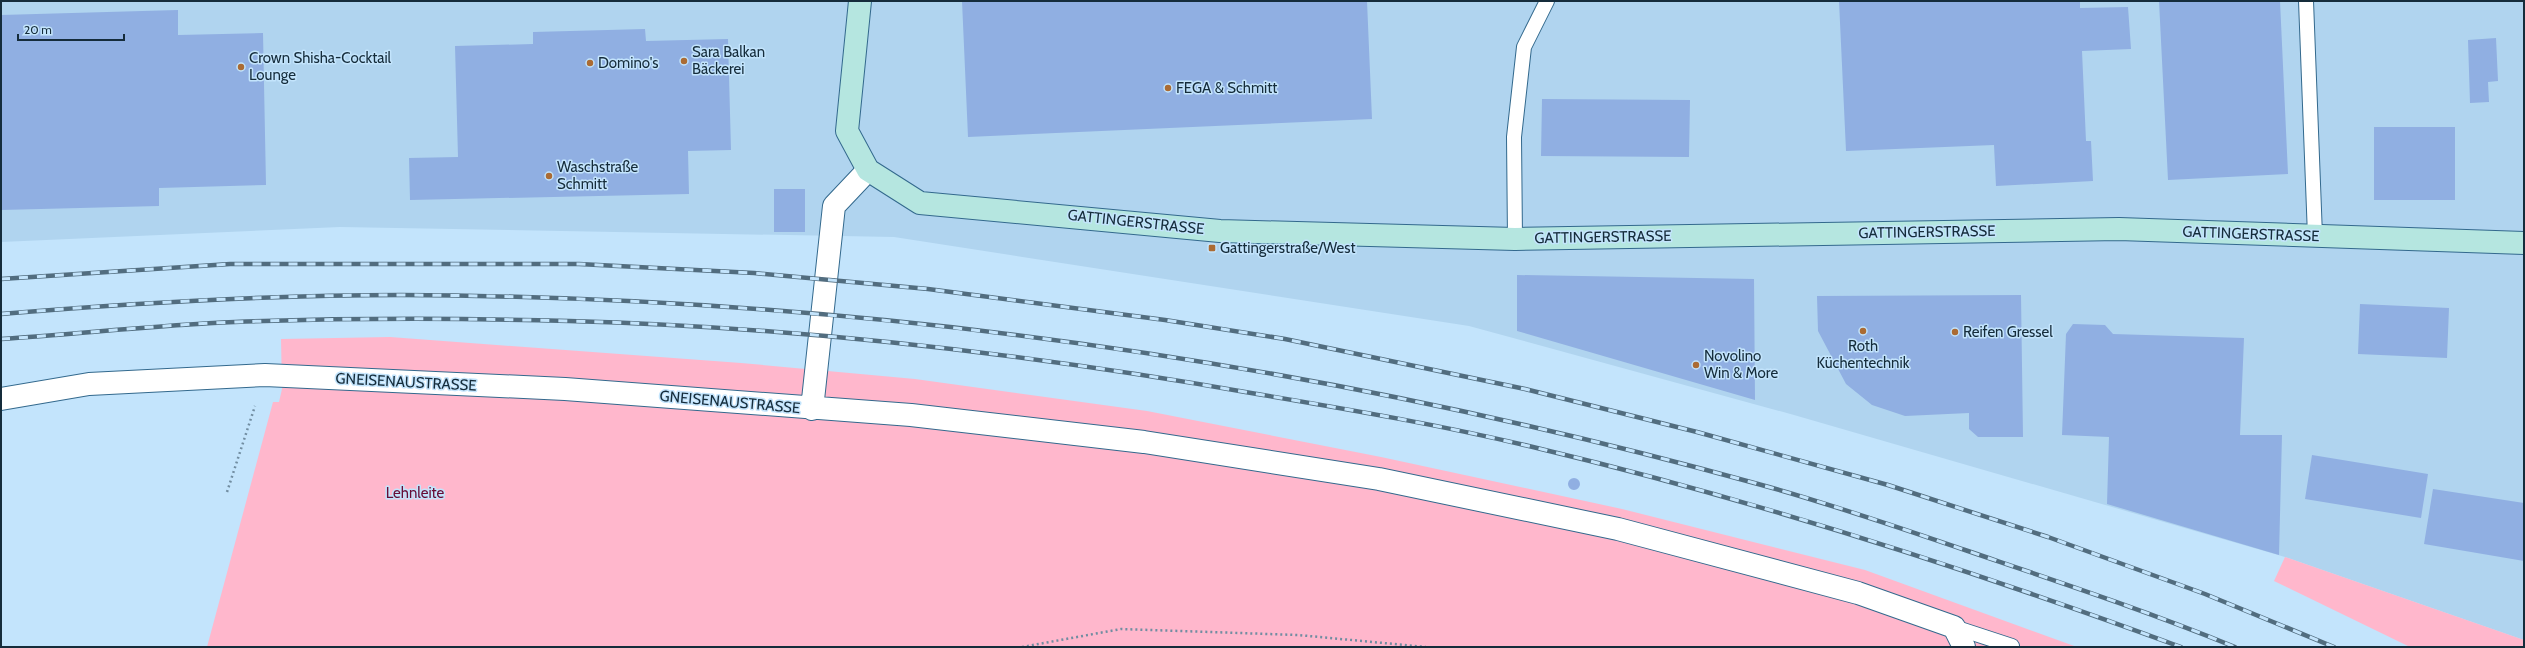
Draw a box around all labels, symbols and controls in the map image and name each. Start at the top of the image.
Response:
scale bar [18,16,124,42]
text: 20 m [24,22,52,37]
place label: Sara Balkan Bäckerei [692,43,765,78]
place label: Crown Shisha-Cocktail Lounge [249,49,392,84]
place label: Domino's [598,54,658,72]
marker: Sara Balkan Bäckerei [679,56,689,66]
marker: Domino's [585,58,595,68]
marker: Crown Shisha-Cocktail Lounge [236,62,246,72]
place label: FEGA & Schmitt [1176,79,1277,97]
marker: FEGA & Schmitt [1163,83,1173,93]
place label: Waschstraße Schmitt [557,158,639,193]
marker: Waschstraße Schmitt [544,171,554,181]
street label: GATTINGERSTRASSE [1067,206,1205,238]
street label: GATTINGERSTRASSE [1858,222,1996,242]
street label: GATTINGERSTRASSE [2182,223,2320,245]
street label: GATTINGERSTRASSE [1534,227,1672,247]
place label: Gattingerstraße/West [1220,239,1355,257]
marker: Gattingerstraße/West [1207,243,1217,253]
place label: Reifen Gressel [1963,323,2053,341]
marker: Roth Küchentechnik [1858,326,1868,336]
marker: Reifen Gressel [1950,327,1960,337]
place label: Roth Küchentechnik [1817,337,1910,372]
place label: Novolino Win & More [1704,347,1778,382]
marker: Novolino Win & More [1691,360,1701,370]
street label: GNEISENAUSTRASSE [335,369,477,395]
street label: GNEISENAUSTRASSE [659,387,801,417]
park label: Lehnleite [386,484,445,502]

